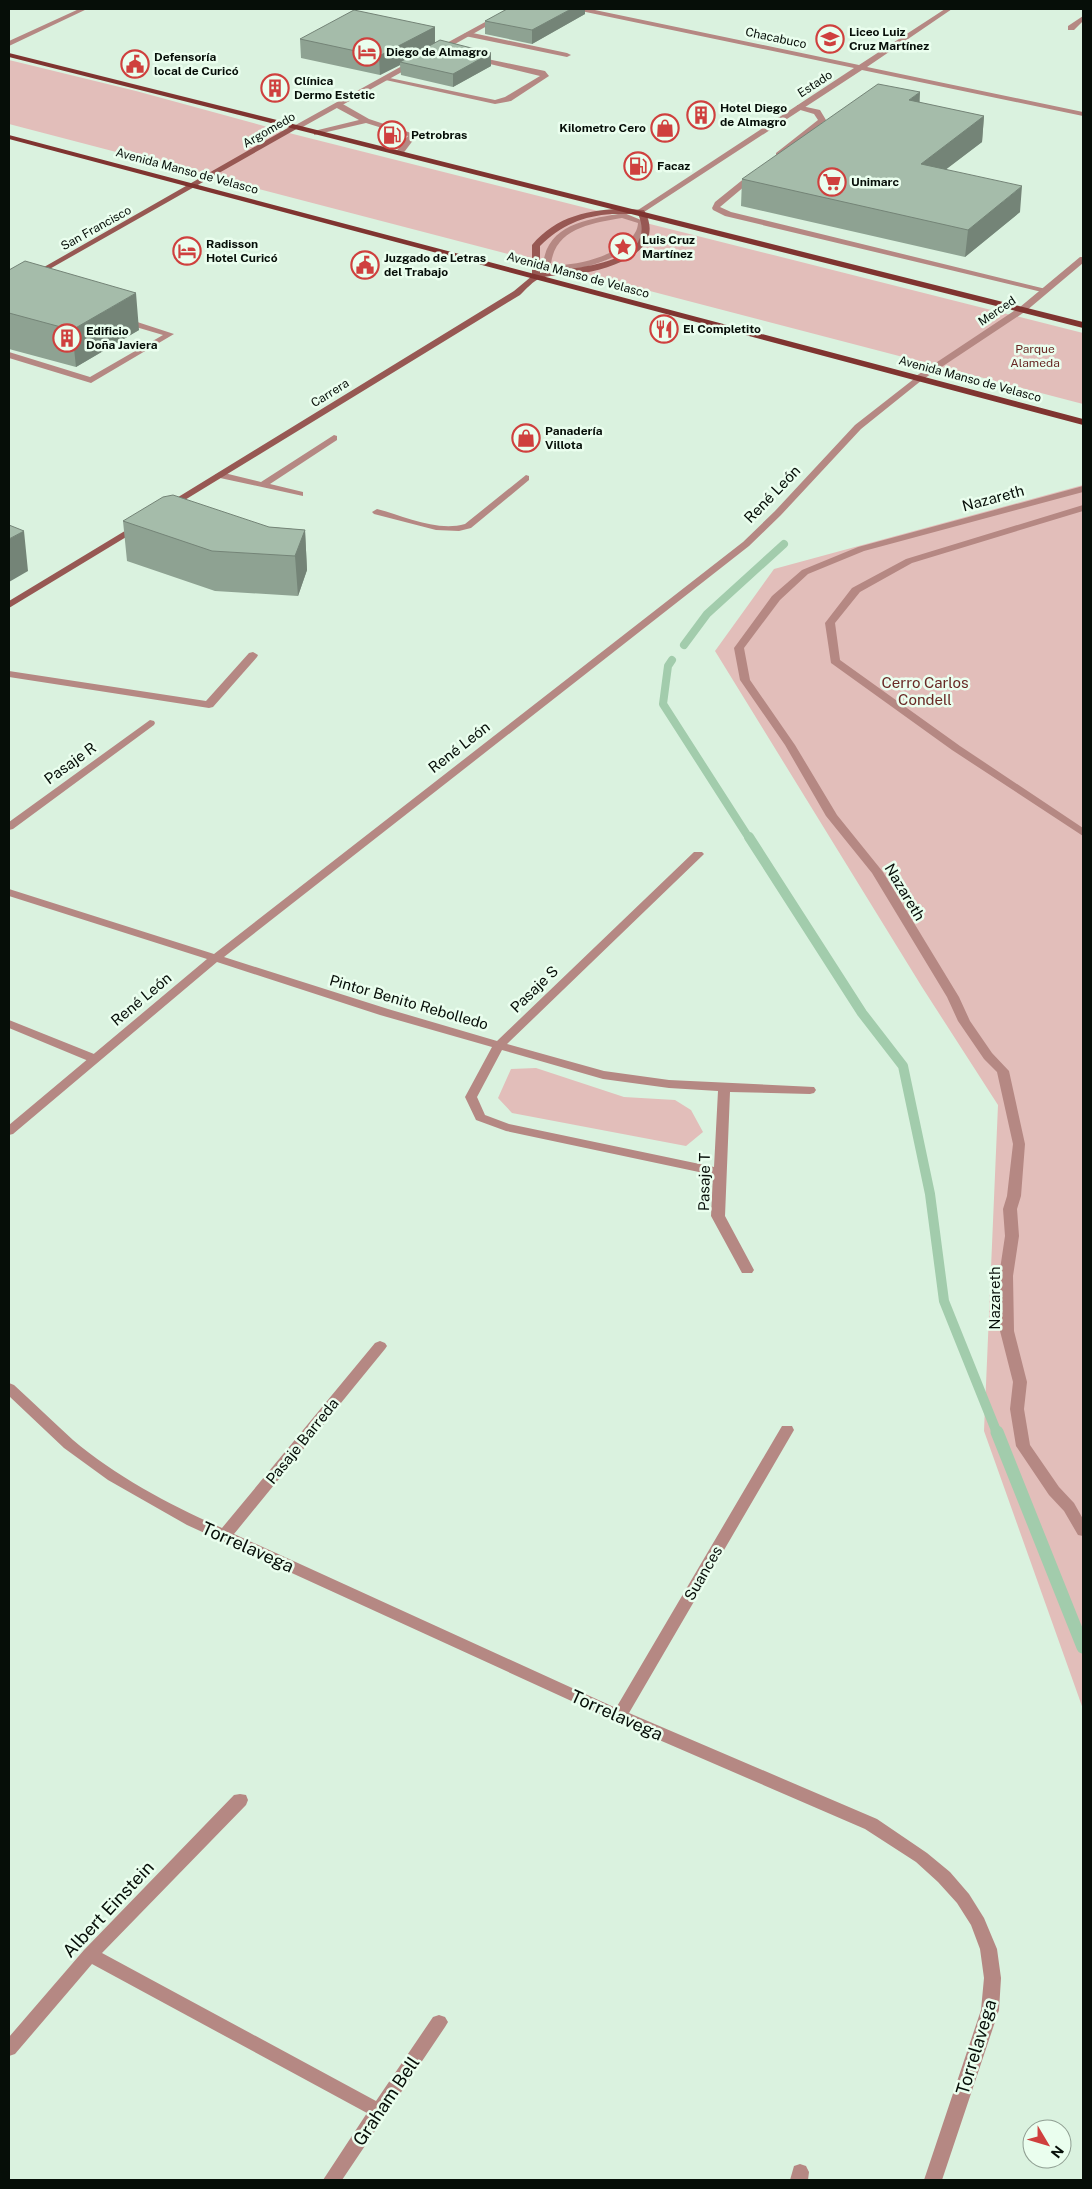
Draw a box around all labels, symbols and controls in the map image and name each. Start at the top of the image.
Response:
school or university icon: Liceo Luiz Cruz Martínez [815,24,845,54]
street label: Chacabuco [744,25,808,51]
place label: Liceo Luiz Cruz Martínez [849,25,929,53]
hotel icon: Diego de Almagro [352,37,382,67]
place label: Diego de Almagro [386,45,488,59]
public building icon: Defensoría local de Curicó [120,49,150,79]
place label: Defensoría local de Curicó [154,50,239,78]
street label: Estado [795,68,835,100]
building icon: Clínica Dermo Estetic [260,73,290,103]
place label: Clínica Dermo Estetic [294,74,375,102]
building icon: Hotel Diego de Almagro [686,100,716,130]
place label: Hotel Diego de Almagro [720,101,787,129]
street label: Argomedo [240,109,298,151]
shop icon: Kilometro Cero [650,113,680,143]
fuel station icon: Petrobras [377,120,407,150]
place label: Kilometro Cero [559,121,646,135]
place label: Petrobras [411,128,467,142]
street label: Avenida Manso de Velasco [114,145,260,197]
fuel station icon: Facaz [623,151,653,181]
place label: Facaz [657,159,690,173]
supermarket icon: Unimarc [817,167,847,197]
place label: Unimarc [851,175,899,189]
street label: San Francisco [58,203,134,253]
place icon: Luis Cruz Martínez [608,232,638,262]
place label: Luis Cruz Martínez [642,233,695,261]
hotel icon: Radisson Hotel Curicó [172,236,202,266]
place label: Radisson Hotel Curicó [206,237,278,265]
street label: Avenida Manso de Velasco [505,249,651,301]
public building icon: Juzgado de Letras del Trabajo [350,250,380,280]
place label: Juzgado de Letras del Trabajo [384,251,486,279]
street label: Merced [976,293,1018,329]
restaurant icon: El Completito [649,314,679,344]
place label: El Completito [683,322,761,336]
building icon: Edificio Doña Javiera [52,323,82,353]
place label: Edificio Doña Javiera [86,324,158,352]
park label: Parque Alameda [1010,342,1060,370]
street label: Avenida Manso de Velasco [897,353,1043,405]
street label: Carrera [308,376,352,410]
shop icon: Panadería Villota [511,423,541,453]
place label: Panadería Villota [545,424,603,452]
street label: René León [740,462,804,526]
street label: Nazareth [960,482,1026,514]
park label: Cerro Carlos Condell [881,674,969,708]
street label: René León [425,718,493,776]
street label: Pasaje R [41,739,99,787]
street label: Nazareth [881,860,929,924]
street label: Pasaje S [507,962,561,1016]
street label: René León [108,969,174,1029]
street label: Pintor Benito Rebolledo [328,971,490,1033]
street label: Pasaje T [695,1153,713,1211]
street label: Nazareth [986,1266,1003,1330]
street label: Pasaje Barreda [262,1395,342,1487]
street label: Torrelavega [199,1517,297,1577]
street label: Suances [681,1543,725,1603]
street label: Torrelavega [568,1685,666,1745]
street label: Albert Einstein [58,1857,158,1961]
street label: Torrelavega [952,1997,1000,2097]
street label: Graham Bell [348,2052,424,2150]
north arrow [1022,2119,1072,2169]
text: N [1048,2143,1067,2161]

